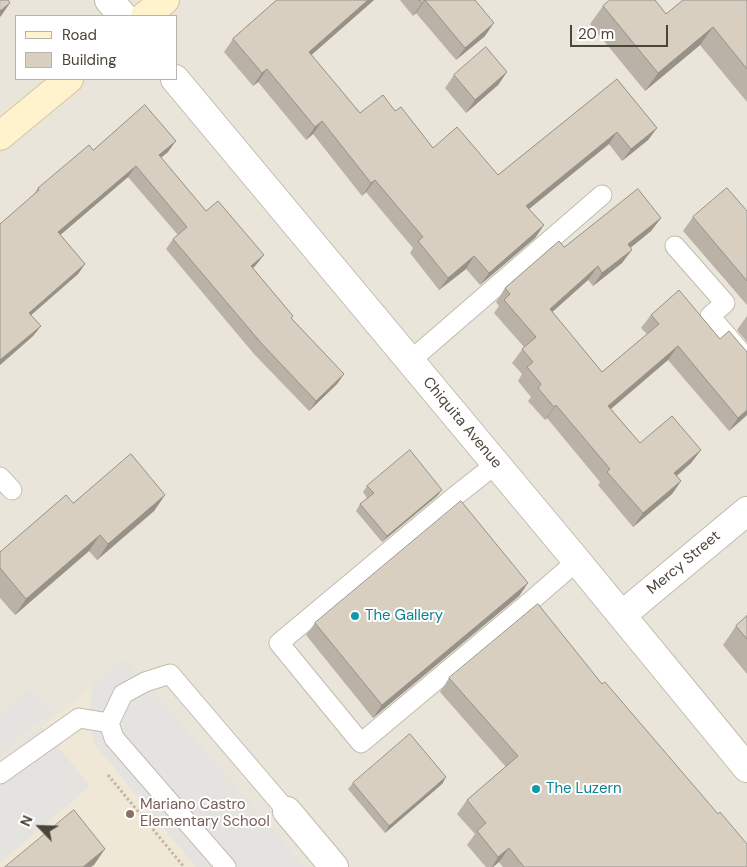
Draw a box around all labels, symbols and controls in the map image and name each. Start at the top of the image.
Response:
legend [15,15,178,80]
scale bar [572,15,670,47]
text: 20 m [578,24,614,44]
text: Road [62,25,97,45]
text: Building [62,50,117,70]
street label: Chiquita Avenue [419,374,505,472]
street label: Mercy Street [644,527,724,599]
place label: The Gallery [365,607,443,625]
marker: The Gallery [349,610,361,622]
place label: The Luzern [546,780,622,798]
marker: The Luzern [530,783,542,795]
place label: Mariano Castro Elementary School [140,796,270,831]
north arrow [15,802,65,852]
marker: Mariano Castro Elementary School [124,808,136,820]
text: N [16,813,37,829]

